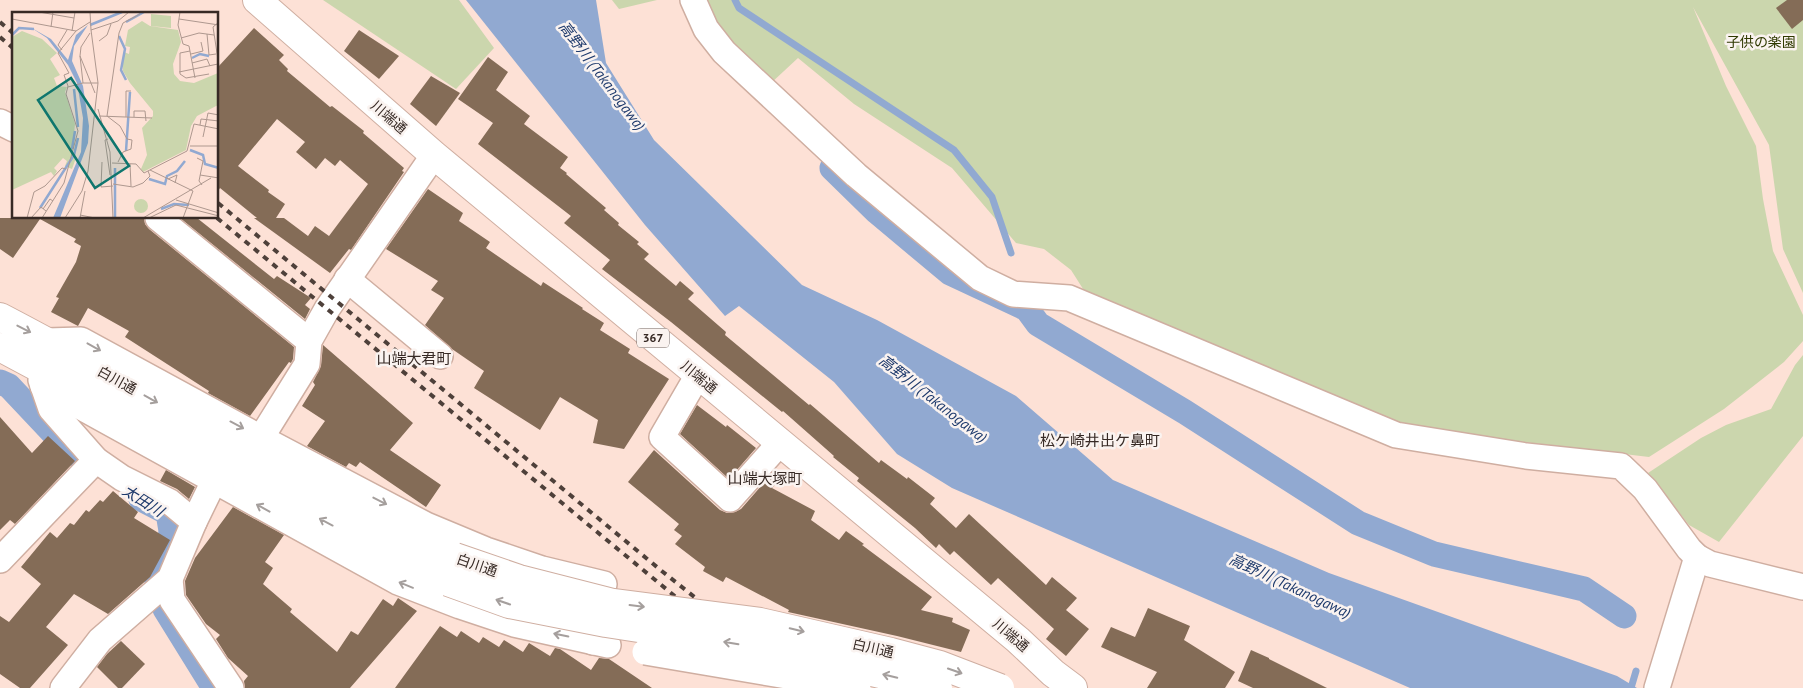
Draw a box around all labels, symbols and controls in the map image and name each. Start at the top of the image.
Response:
inset map [12,12,219,219]
water label: 高野川 (Takanogawa) [555,17,650,134]
park label: 子供の楽園 [1726,33,1796,51]
street label: 川端通 [367,96,411,138]
one-way arrow [16,324,31,334]
road number: 367 [637,328,669,348]
one-way arrow [86,343,101,352]
district label: 山端大君町 [376,349,452,368]
water label: 高野川 (Takanogawa) [875,350,991,447]
street label: 川端通 [677,357,721,397]
street label: 白川通 [94,362,140,398]
one-way arrow [143,394,158,404]
one-way arrow [229,420,244,430]
district label: 松ケ崎井出ケ鼻町 [1040,431,1160,450]
district label: 山端大塚町 [727,469,803,488]
water label: 太田川 [119,481,169,522]
one-way arrow [372,497,387,506]
one-way arrow [256,503,271,512]
one-way arrow [319,516,333,526]
water label: 高野川 (Takanogawa) [1226,549,1354,622]
street label: 白川通 [454,550,500,580]
one-way arrow [399,580,414,589]
one-way arrow [495,596,511,606]
one-way arrow [629,601,645,611]
street label: 川端通 [989,614,1033,656]
one-way arrow [789,626,805,635]
one-way arrow [553,629,569,639]
street label: 白川通 [851,635,895,661]
one-way arrow [724,637,740,647]
one-way arrow [946,666,962,676]
one-way arrow [883,671,899,680]

